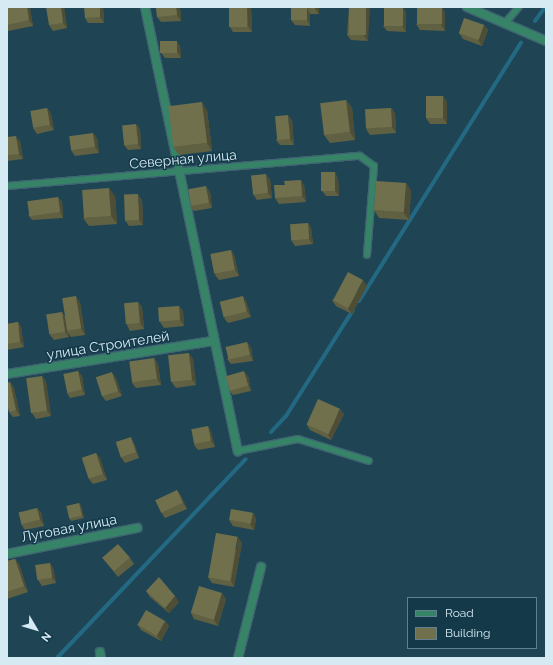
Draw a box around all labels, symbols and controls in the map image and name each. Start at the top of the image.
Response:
street label: Северная улица [128,146,238,172]
street label: улица Строителей [45,327,171,363]
street label: Луговая улица [20,510,118,546]
legend [407,597,537,649]
text: Road [445,606,474,620]
north arrow [16,609,56,649]
text: Building [445,626,491,640]
text: N [38,629,54,644]

